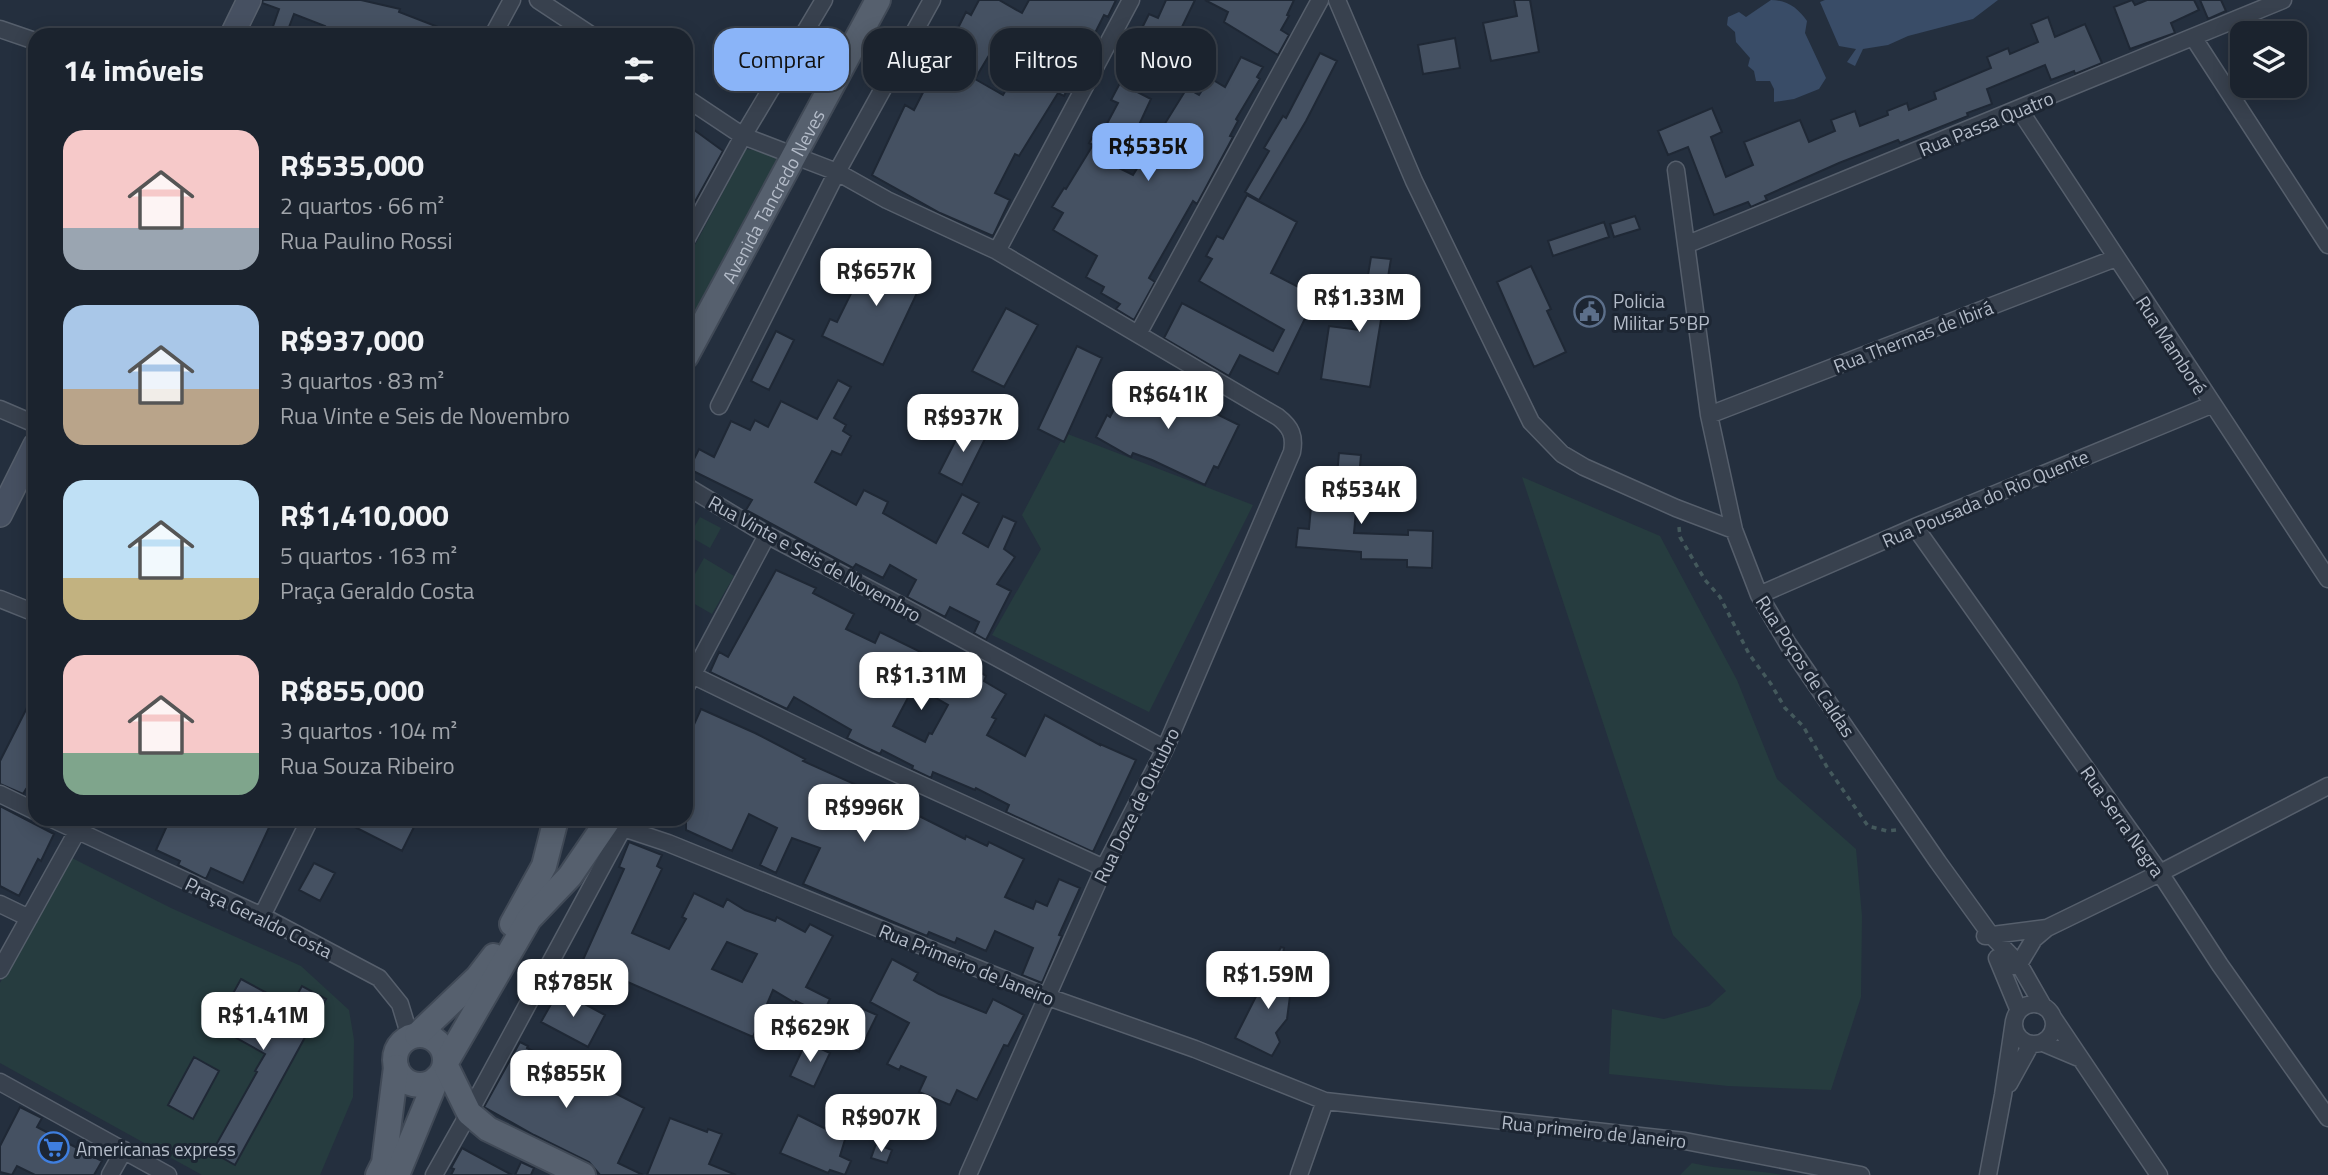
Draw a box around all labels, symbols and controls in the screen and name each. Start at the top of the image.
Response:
map controls [2230,21,2307,98]
button: layers [2230,21,2307,98]
chip: Comprar [714,28,849,91]
chip: Alugar [863,28,976,91]
chip: Filtros [990,28,1102,91]
chip: Novo [1116,28,1216,91]
text: 14 imóveis [63,47,204,93]
icon: filters [620,51,658,89]
street label: Rua Passa Quatro [1914,83,2058,163]
street label: Avenida Tancredo Neves [714,103,831,288]
pin: R$535K [1091,124,1205,183]
text: R$535K [1108,128,1188,163]
text: R$535,000 [280,142,424,188]
icon: home [119,158,203,242]
text: 2 quartos · 66 m² [280,188,444,223]
text: Rua Paulino Rossi [280,223,453,258]
pin: R$657K [819,248,933,308]
text: R$657K [836,253,916,288]
pin: R$1.33M [1294,274,1424,334]
text: R$1.33M [1313,279,1405,314]
place label: Policia Militar 5ºBP [1613,286,1709,337]
street label: Rua Mamboré [2129,290,2215,400]
street label: Rua Thermas de Ibirá [1829,292,1998,380]
public building icon: Policia Militar 5ºBP [1573,294,1607,328]
text: R$937,000 [280,317,424,363]
icon: home [119,333,203,417]
text: 3 quartos · 83 m² [280,363,444,398]
pin: R$641K [1111,372,1225,431]
text: R$641K [1128,376,1208,411]
pin: R$937K [906,394,1020,454]
text: Rua Vinte e Seis de Novembro [280,398,570,433]
text: R$937K [923,399,1003,434]
street label: Rua Pousada do Rio Quente [1877,441,2093,555]
pin: R$534K [1304,466,1418,526]
text: R$534K [1321,471,1401,506]
street label: Rua Vinte e Seis de Novembro [703,487,927,629]
text: R$1,410,000 [280,492,449,538]
icon: home [119,508,203,592]
text: 5 quartos · 163 m² [280,538,457,573]
text: Praça Geraldo Costa [280,573,474,608]
street label: Rua Poços de Caldas [1749,589,1863,743]
pin: R$1.31M [856,652,986,712]
text: R$1.31M [875,657,967,692]
text: R$855,000 [280,667,424,713]
icon: home [119,683,203,767]
text: 3 quartos · 104 m² [280,713,457,748]
street label: Rua Doze de Outubro [1086,722,1186,888]
text: Rua Souza Ribeiro [280,748,455,783]
street label: Rua Serra Negra [2074,759,2173,883]
pin: R$996K [807,784,921,844]
text: R$996K [824,789,904,824]
street label: Praça Geraldo Costa [180,869,338,965]
street label: Rua Primeiro de Janeiro [875,916,1059,1012]
pin: R$1.59M [1203,951,1333,1011]
text: R$1.59M [1222,956,1314,991]
pin: R$785K [516,960,630,1019]
text: R$785K [533,964,613,999]
pin: R$1.41M [198,992,328,1052]
text: R$1.41M [217,997,309,1032]
pin: R$629K [753,1004,867,1064]
text: R$629K [770,1009,850,1044]
pin: R$855K [509,1050,623,1110]
text: R$855K [526,1055,606,1090]
pin: R$907K [824,1094,938,1154]
text: R$907K [841,1099,921,1134]
street label: Rua primeiro de Janeiro [1500,1107,1688,1155]
supermarket icon: Americanas express [36,1131,70,1165]
place label: Americanas express [76,1134,236,1163]

